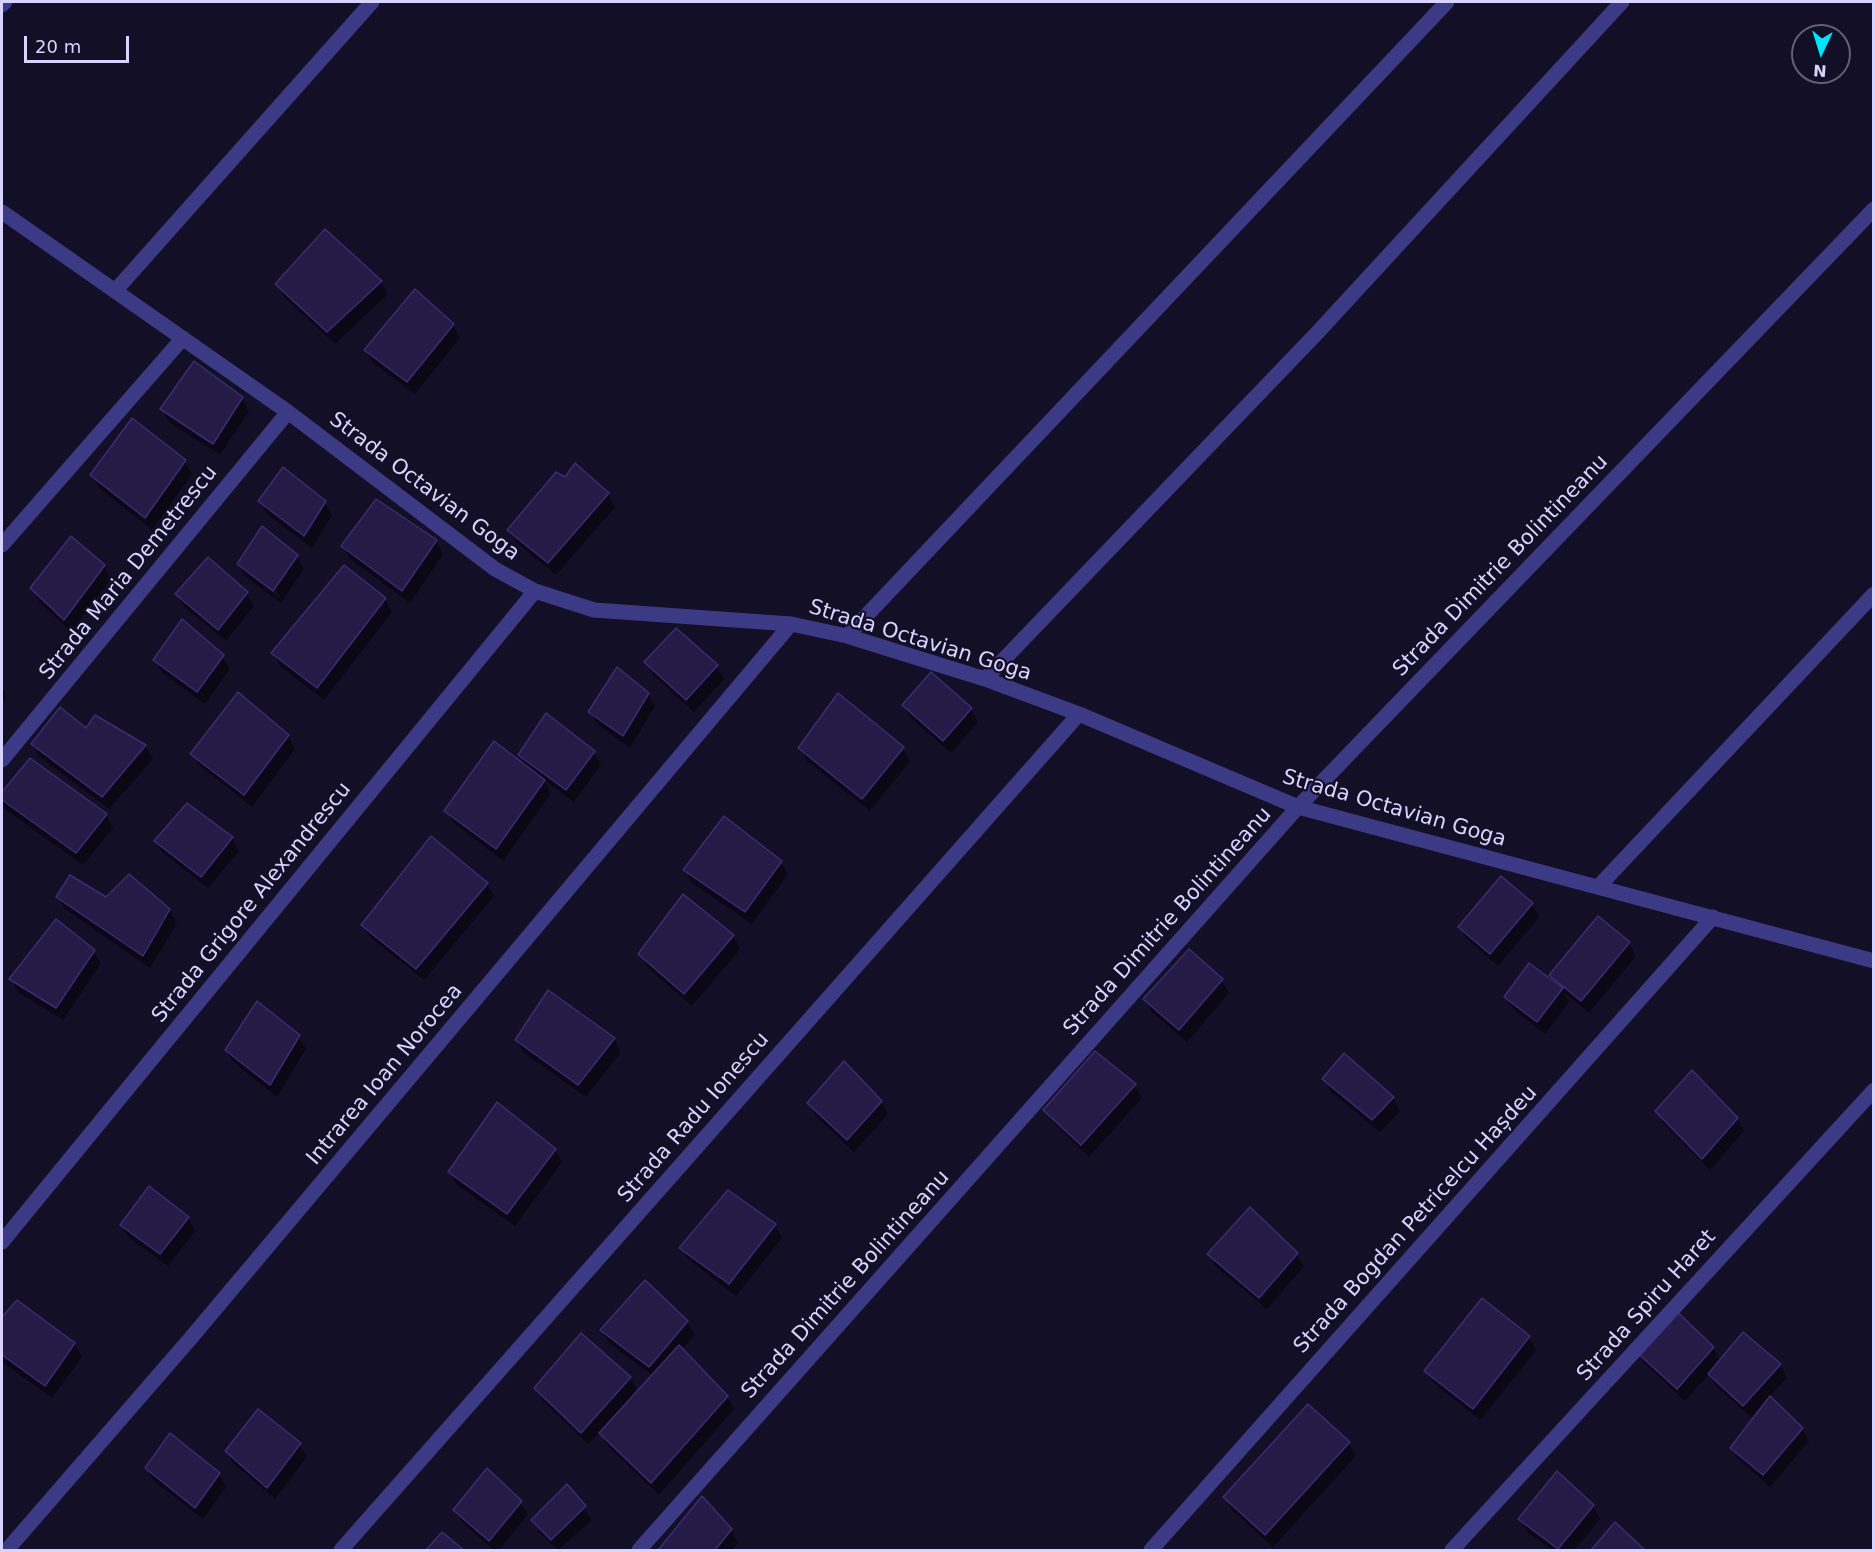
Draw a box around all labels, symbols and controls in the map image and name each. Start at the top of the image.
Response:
scale bar [27,24,132,62]
north arrow [1791,24,1851,84]
text: 20 m [35,36,81,57]
text: N [1813,61,1827,80]
street label: Strada Octavian Goga [324,407,524,567]
street label: Strada Dimitrie Bolintineanu [1388,450,1614,682]
street label: Strada Maria Demetrescu [35,461,223,685]
street label: Strada Octavian Goga [806,595,1034,687]
street label: Strada Octavian Goga [1279,765,1509,853]
street label: Strada Grigore Alexandrescu [147,778,357,1028]
street label: Strada Dimitrie Bolintineanu [1059,803,1277,1041]
street label: Intrarea Ioan Norocea [302,979,468,1171]
street label: Strada Radu Ionescu [613,1028,775,1208]
street label: Strada Bogdan Petricelcu Hașdeu [1289,1081,1543,1359]
street label: Strada Dimitrie Bolintineanu [737,1166,955,1404]
street label: Strada Spiru Haret [1572,1225,1722,1387]

